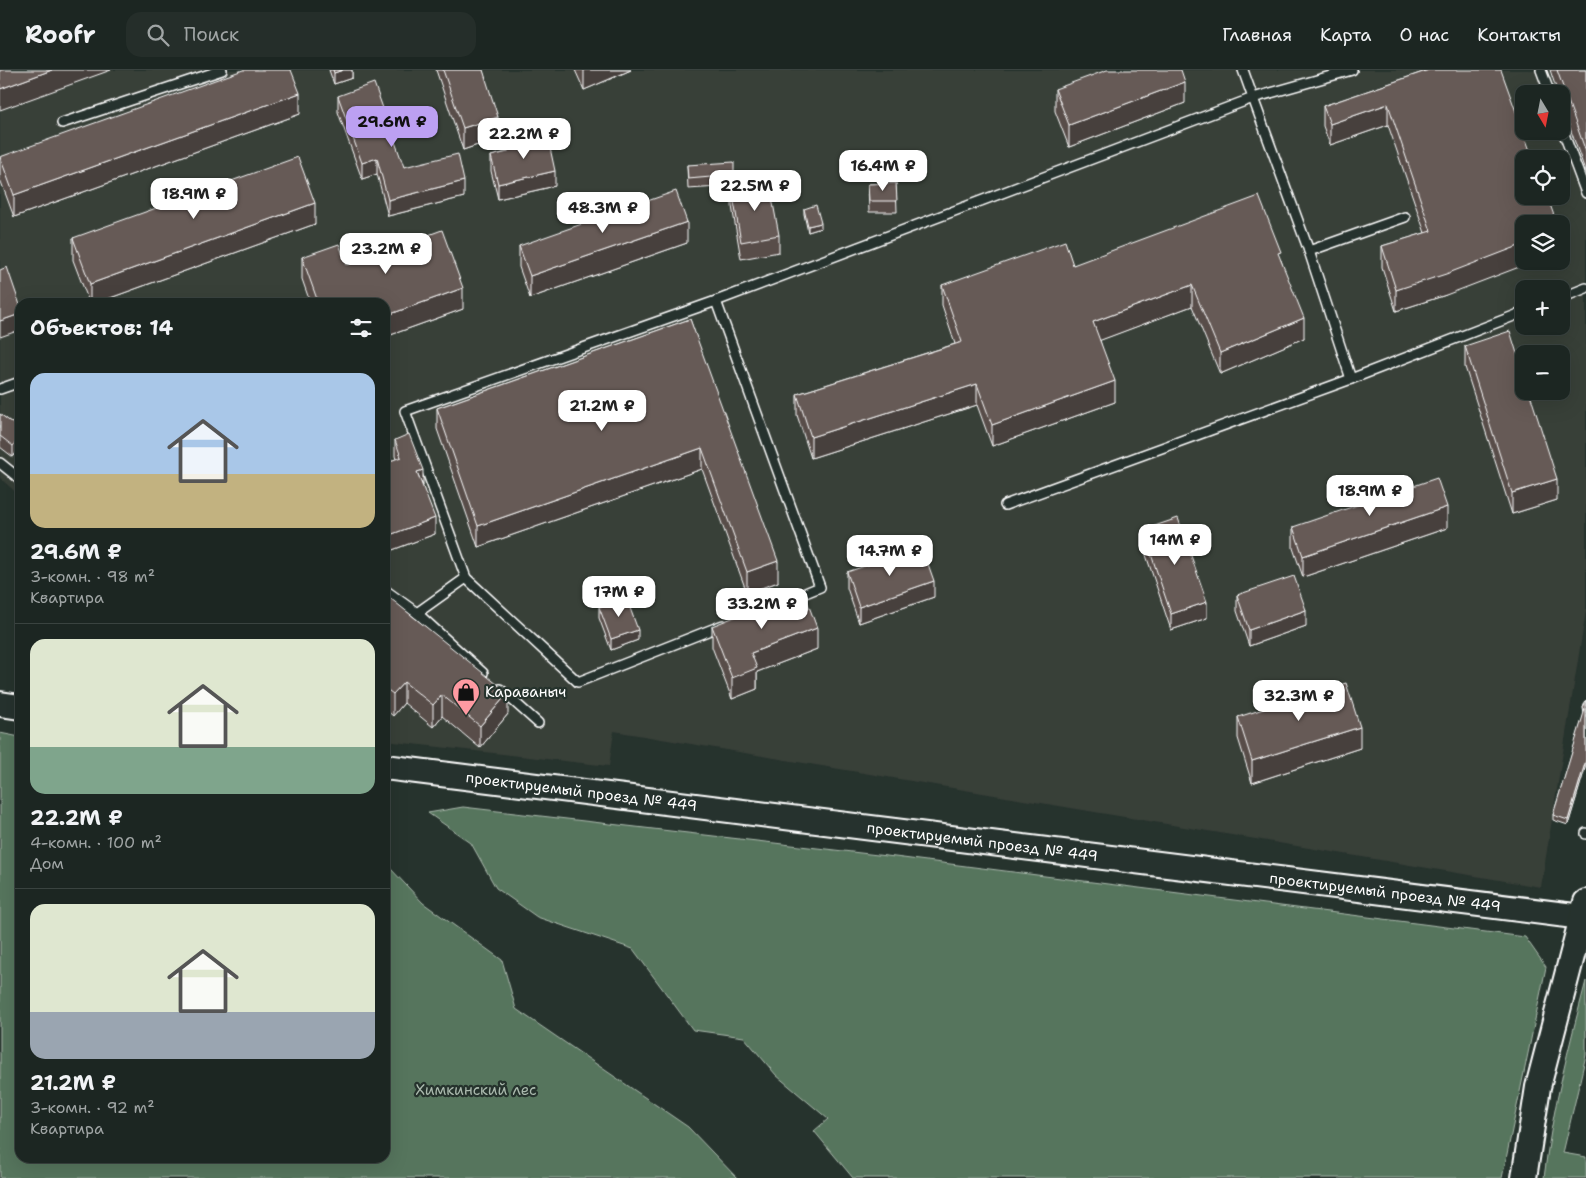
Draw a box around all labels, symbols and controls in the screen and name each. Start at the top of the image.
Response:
search box [126,12,476,57]
text: Roofr [25,19,96,51]
icon: search [144,21,172,49]
text: Поиск [184,22,239,47]
text: Главная [1222,23,1292,47]
text: Карта [1320,23,1372,47]
text: О нас [1400,23,1449,47]
text: Контакты [1477,23,1561,47]
north arrow [1515,85,1570,140]
map controls [1515,85,1570,400]
pin: 29.6M ₽ [346,106,438,148]
text: 29.6M ₽ [357,111,427,132]
pin: 22.2M ₽ [478,118,570,160]
text: 22.2M ₽ [489,123,559,144]
pin: 16.4M ₽ [837,150,929,192]
button: locate [1515,150,1570,205]
text: 16.4M ₽ [850,155,916,176]
pin: 22.5M ₽ [709,170,801,212]
text: 22.5M ₽ [720,175,790,196]
pin: 18.9M ₽ [148,178,240,220]
text: 18.9M ₽ [162,183,226,204]
pin: 48.3M ₽ [557,191,649,234]
text: 48.3M ₽ [568,197,638,218]
button: layers [1515,215,1570,270]
pin: 23.2M ₽ [340,232,432,275]
text: 23.2M ₽ [351,238,421,259]
button: + [1515,280,1570,335]
text: Объектов: 14 [30,314,173,342]
icon: filters [347,314,375,342]
button: − [1515,345,1570,400]
pin: 21.2M ₽ [556,390,648,432]
text: 21.2M ₽ [569,395,635,416]
icon: home [158,406,248,496]
pin: 18.9M ₽ [1324,474,1416,517]
text: 18.9M ₽ [1338,480,1402,501]
pin: 14M ₽ [1140,524,1210,566]
text: 14M ₽ [1149,529,1201,550]
pin: 14.7M ₽ [844,534,936,577]
text: 29.6M ₽ [30,538,122,566]
text: 14.7M ₽ [858,540,922,561]
text: 3-комн. · 98 m² [30,566,155,587]
pin: 17M ₽ [584,576,654,618]
text: 17M ₽ [593,581,645,602]
text: Квартира [30,587,104,608]
pin: 33.2M ₽ [716,588,808,630]
text: 33.2M ₽ [727,593,797,614]
icon: home [158,671,248,761]
shop icon: Караваныч [451,677,481,716]
pin: 32.3M ₽ [1253,680,1345,722]
place label: Караваныч [485,682,566,702]
text: 32.3M ₽ [1264,685,1334,706]
street label: проектируемый проезд № 449 [465,767,698,816]
text: 22.2M ₽ [30,804,123,832]
street label: проектируемый проезд № 449 [866,817,1099,866]
text: 4-комн. · 100 m² [30,832,162,853]
text: Дом [30,853,64,874]
street label: проектируемый проезд № 449 [1268,868,1502,917]
icon: home [158,936,248,1026]
text: 21.2M ₽ [30,1069,116,1097]
park label: Химкинский лес [415,1080,537,1100]
text: 3-комн. · 92 m² [30,1097,155,1118]
text: Квартира [30,1118,104,1139]

